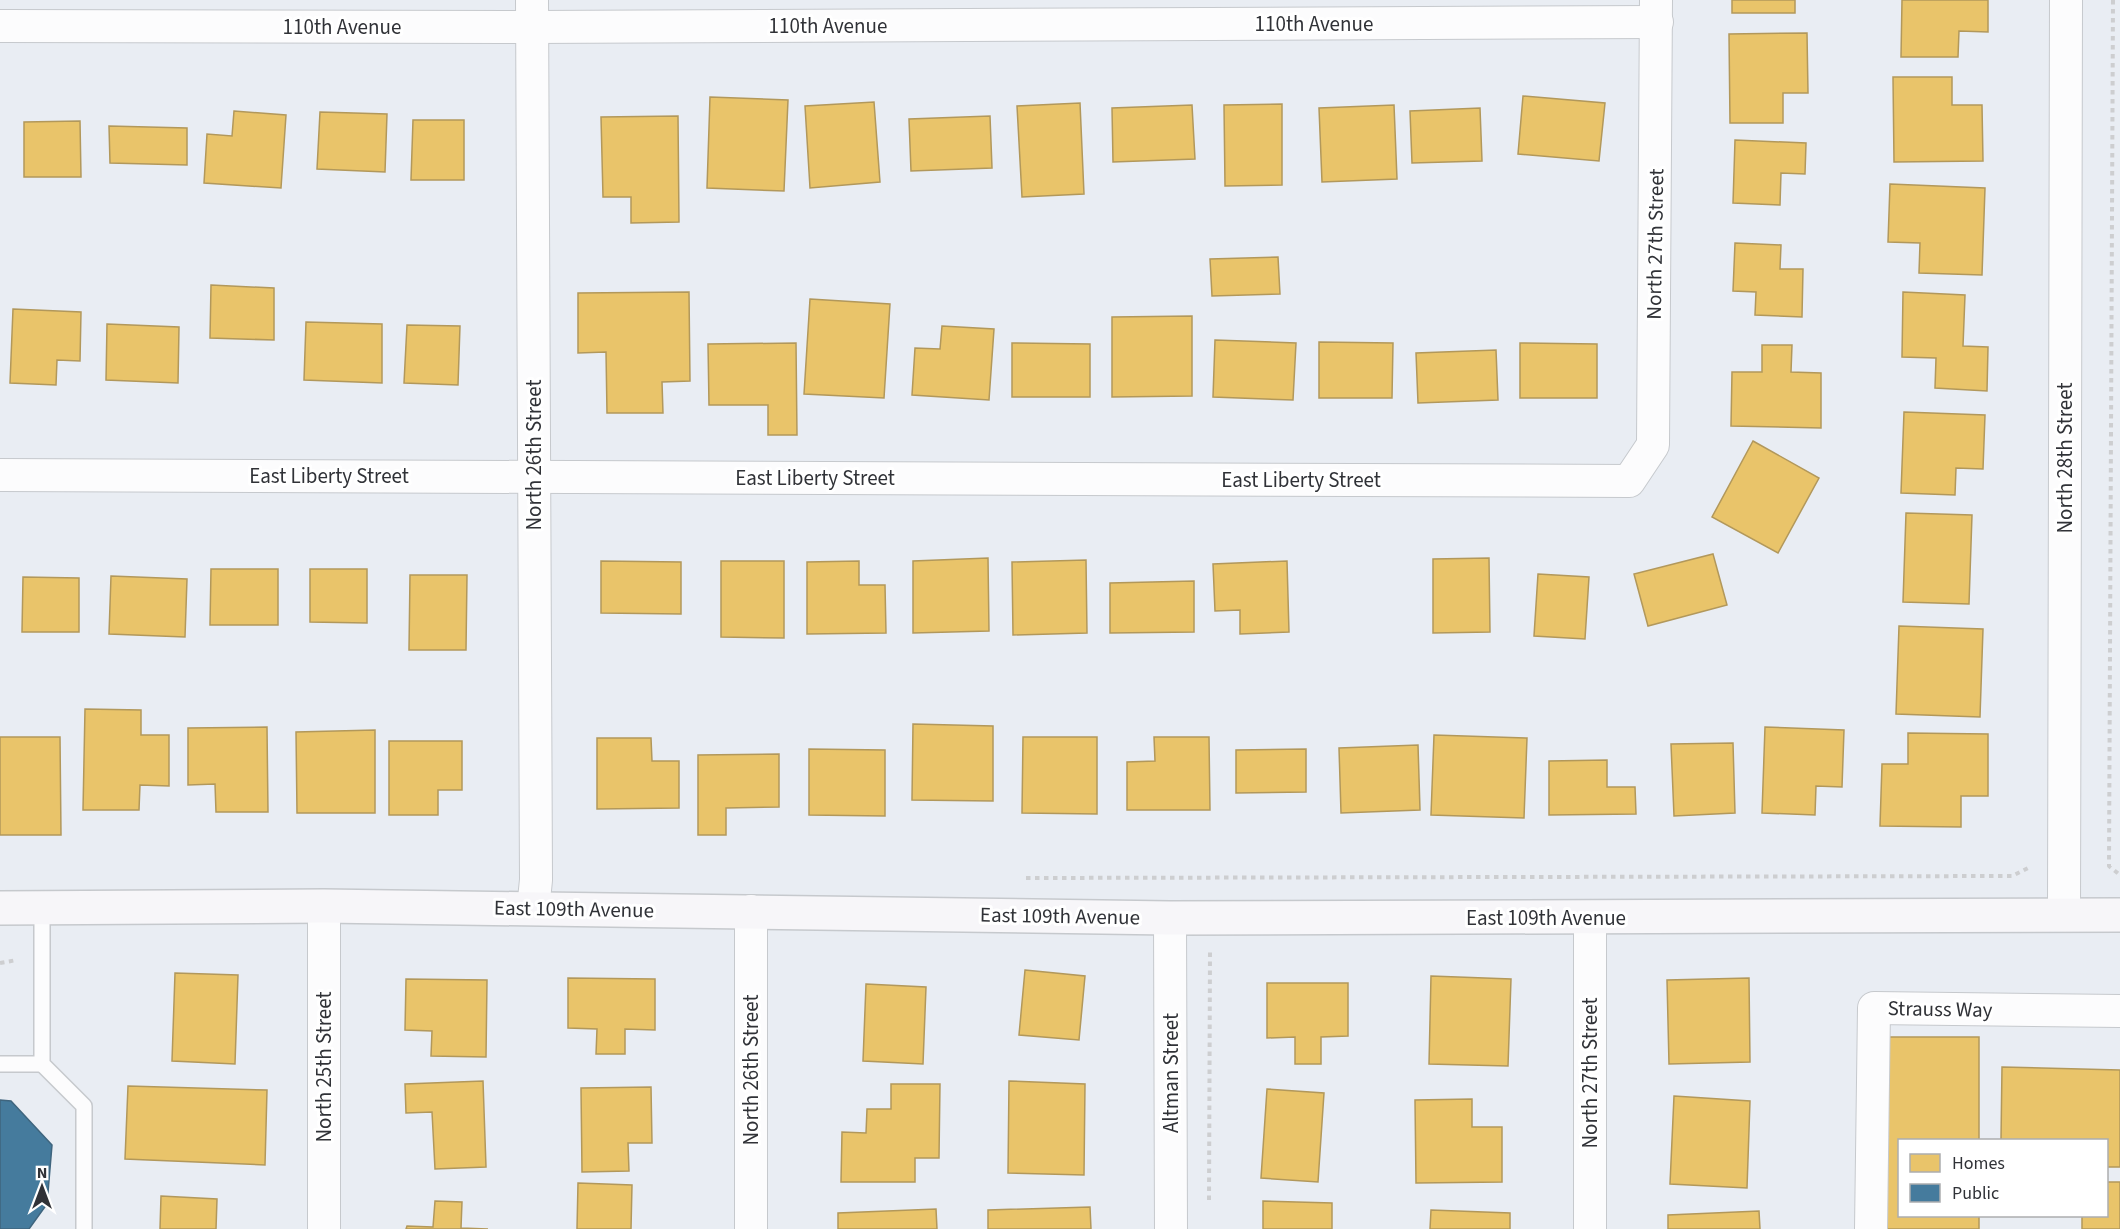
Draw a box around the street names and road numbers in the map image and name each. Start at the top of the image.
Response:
street label: 110th Avenue [1255,9,1373,39]
street label: 110th Avenue [769,11,887,41]
street label: 110th Avenue [283,12,401,42]
street label: North 27th Street [1639,168,1671,320]
street label: North 26th Street [519,379,549,531]
street label: North 28th Street [2050,382,2080,534]
street label: East Liberty Street [249,461,409,491]
street label: East Liberty Street [735,463,895,493]
street label: East Liberty Street [1221,465,1381,495]
street label: East 109th Avenue [494,893,654,925]
street label: East 109th Avenue [980,900,1140,932]
street label: East 109th Avenue [1466,903,1626,933]
street label: North 25th Street [309,991,339,1143]
street label: Strauss Way [1887,993,1993,1025]
street label: North 26th Street [736,994,766,1146]
street label: North 27th Street [1575,997,1605,1149]
street label: Altman Street [1156,1013,1186,1133]

